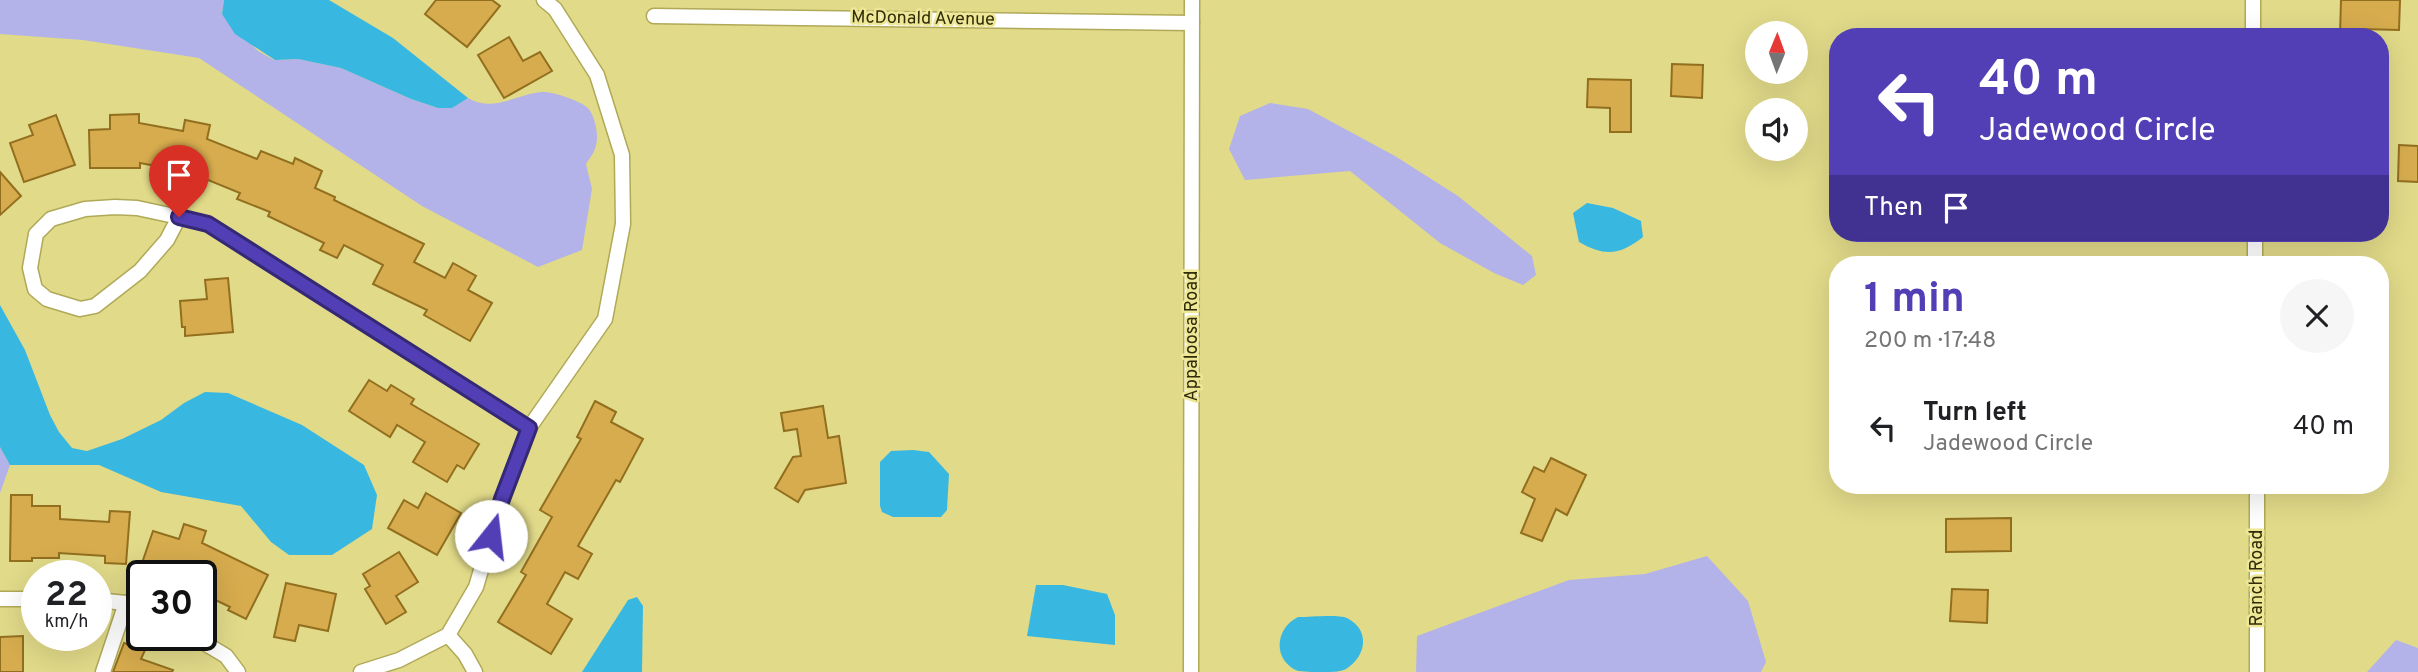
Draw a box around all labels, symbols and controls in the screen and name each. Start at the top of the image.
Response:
street label: McDonald Avenue [851,6,995,32]
north arrow [1745,21,1808,84]
map controls [1745,21,1808,161]
text: 40 m [1979,51,2098,113]
icon: left [1864,56,1955,147]
button: sound [1745,98,1808,161]
text: Jadewood Circle [1979,112,2216,152]
pin [149,145,209,217]
icon: arrive [160,156,198,194]
icon: arrive [1937,189,1975,227]
text: Then [1864,192,1923,225]
street label: Appaloosa Road [1181,271,1204,401]
text: 1 min [1864,274,1965,327]
button: close [2280,279,2354,353]
text: 200 m · 17:48 [1864,327,1996,356]
text: Turn left [1923,397,2027,430]
icon: left [1864,409,1902,447]
text: 40 m [2293,411,2354,444]
text: Jadewood Circle [1923,430,2093,459]
position arrow [454,499,528,573]
street label: Ranch Road [2246,530,2269,626]
speed limit sign: 30 [126,560,217,651]
text: 22 [45,574,88,618]
text: km/h [45,611,88,634]

